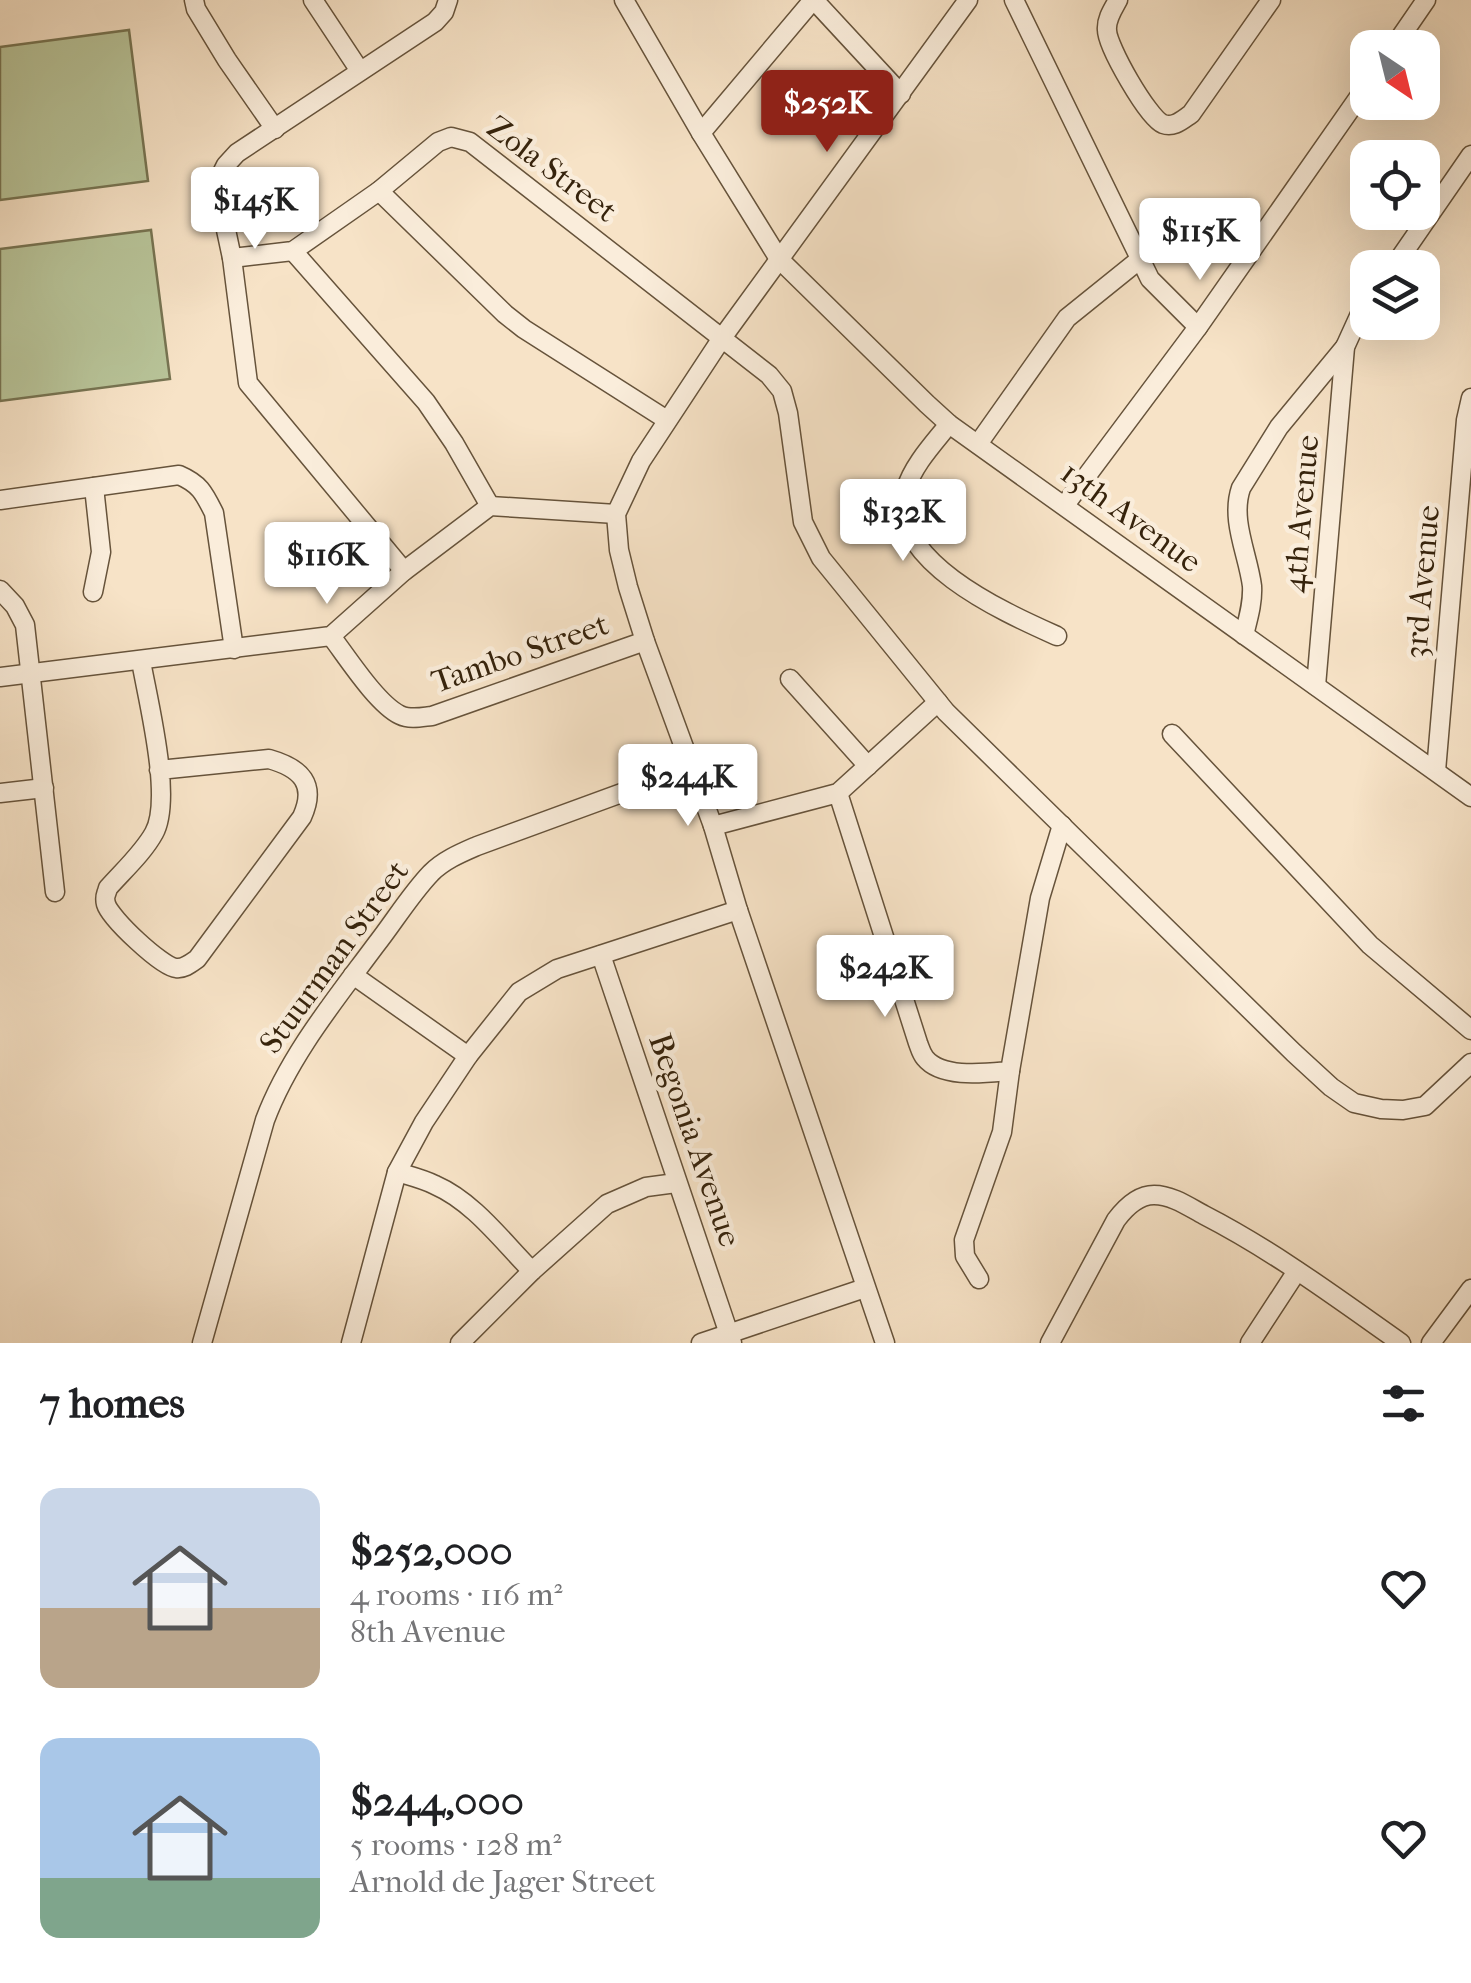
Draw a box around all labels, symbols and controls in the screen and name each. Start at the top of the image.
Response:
north arrow [1350,30,1440,120]
map controls [1350,30,1440,340]
pin: $252K [757,70,897,155]
text: $252K [783,84,871,121]
street label: Zola Street [480,108,625,230]
button: locate [1350,140,1440,230]
pin: $145K [185,167,325,252]
text: $145K [213,181,297,218]
pin: $115K [1130,198,1270,283]
text: $115K [1161,212,1239,249]
button: layers [1350,250,1440,340]
street label: 4th Avenue [1276,433,1326,595]
street label: 13th Avenue [1054,454,1208,580]
pin: $132K [833,479,973,564]
text: $132K [862,493,944,530]
street label: 3rd Avenue [1397,504,1447,660]
pin: $116K [257,522,397,607]
text: $116K [287,536,367,573]
street label: Tambo Street [427,605,614,701]
pin: $244K [618,744,758,829]
text: $244K [640,758,736,795]
street label: Stuurman Street [252,853,417,1060]
pin: $242K [815,935,955,1020]
text: $242K [839,949,931,986]
street label: Begonia Avenue [641,1029,749,1251]
icon: filters [1376,1376,1431,1431]
text: 7 homes [40,1379,185,1428]
text: $252,000 [350,1527,513,1576]
icon: home [120,1528,240,1648]
icon: heart [1376,1561,1431,1616]
text: 4 rooms · 116 m² [350,1576,563,1613]
text: 8th Avenue [350,1613,506,1650]
text: $244,000 [350,1777,524,1826]
icon: home [120,1778,240,1898]
icon: heart [1376,1811,1431,1866]
text: 5 rooms · 128 m² [350,1826,561,1863]
text: Arnold de Jager Street [350,1863,656,1900]

